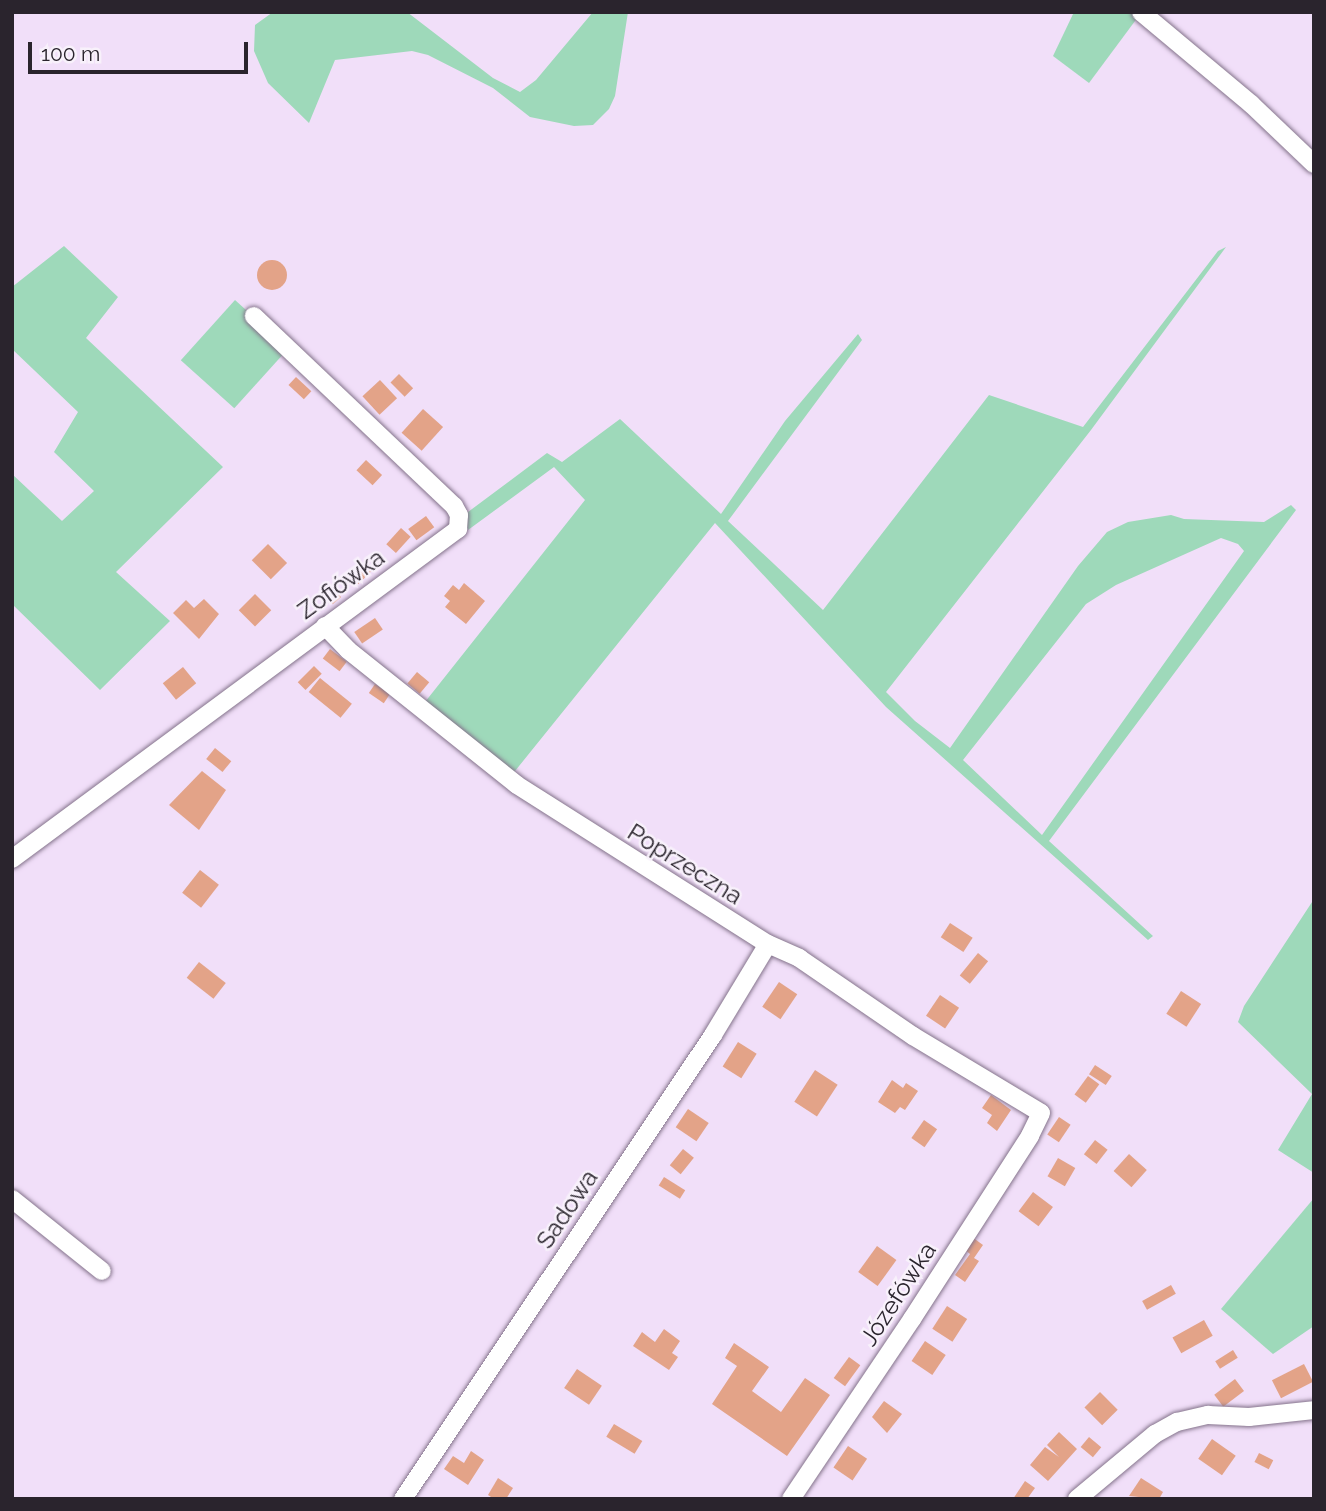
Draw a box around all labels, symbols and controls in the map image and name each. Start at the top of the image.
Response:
scale bar [32,28,252,72]
text: 100 m [41,41,100,66]
street label: Zofiówka [292,543,390,625]
street label: Poprzeczna [622,817,748,911]
street label: Sadowa [530,1164,604,1254]
street label: Józefówka [854,1237,942,1351]

